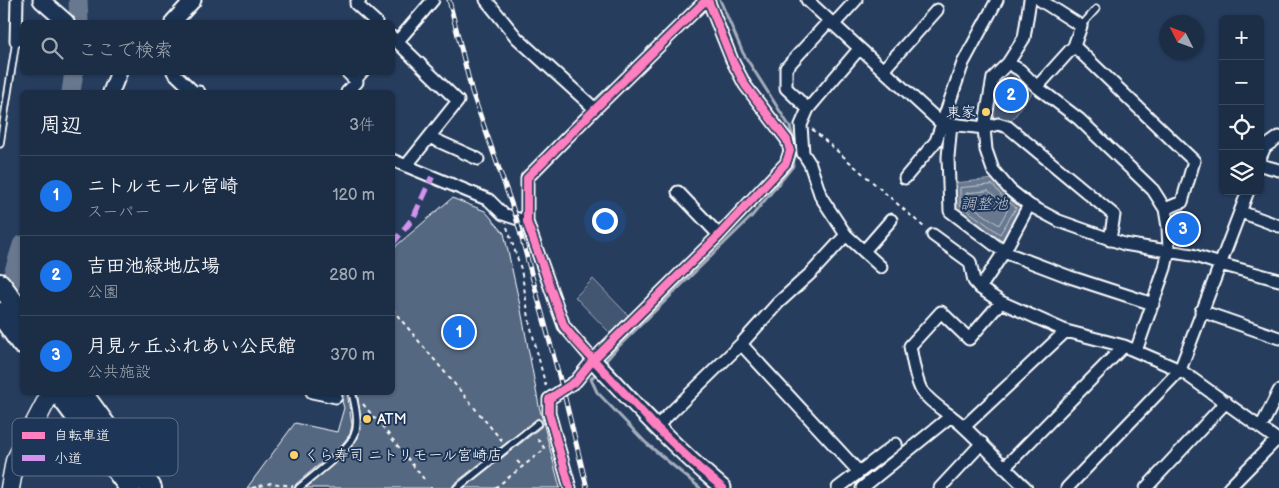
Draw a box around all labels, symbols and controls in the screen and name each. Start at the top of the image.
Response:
north arrow [1159,15,1204,60]
map controls [1219,15,1264,195]
button: + [1219,15,1264,60]
search box [20,20,395,75]
icon: search [38,34,66,62]
text: ここで検索 [78,39,173,62]
button: − [1219,60,1264,105]
pin: 2 [995,76,1027,114]
place label: 東家 [946,103,976,122]
button: locate [1219,105,1264,150]
marker: 東家 [980,106,992,118]
text: 周辺 [40,113,82,138]
text: 3件 [349,116,375,135]
button: layers [1219,150,1264,195]
text: ニトルモール宮崎 [87,175,238,198]
text: 1 [53,186,59,205]
text: 120 m [332,186,375,205]
water label: 調整池 [960,195,1009,214]
text: スーパー [87,203,150,222]
your location [592,208,618,234]
pin: 3 [1167,210,1199,248]
text: 吉田池緑地広場 [87,255,220,278]
text: 2 [51,266,61,285]
text: 280 m [329,266,375,285]
text: 公園 [87,283,119,302]
pin: 1 [443,313,475,351]
text: 月見ヶ丘ふれあい公民館 [87,335,296,358]
text: 3 [51,346,61,365]
text: 370 m [330,346,375,365]
text: 公共施設 [87,363,151,382]
place label: ATM [377,410,407,429]
marker: ATM [361,413,373,425]
legend [12,418,178,476]
text: 自転車道 [54,427,110,444]
place label: くら寿司 ニトリモール宮崎店 [304,446,502,465]
marker: くら寿司 ニトリモール宮崎店 [288,449,300,461]
text: 小道 [54,450,82,467]

